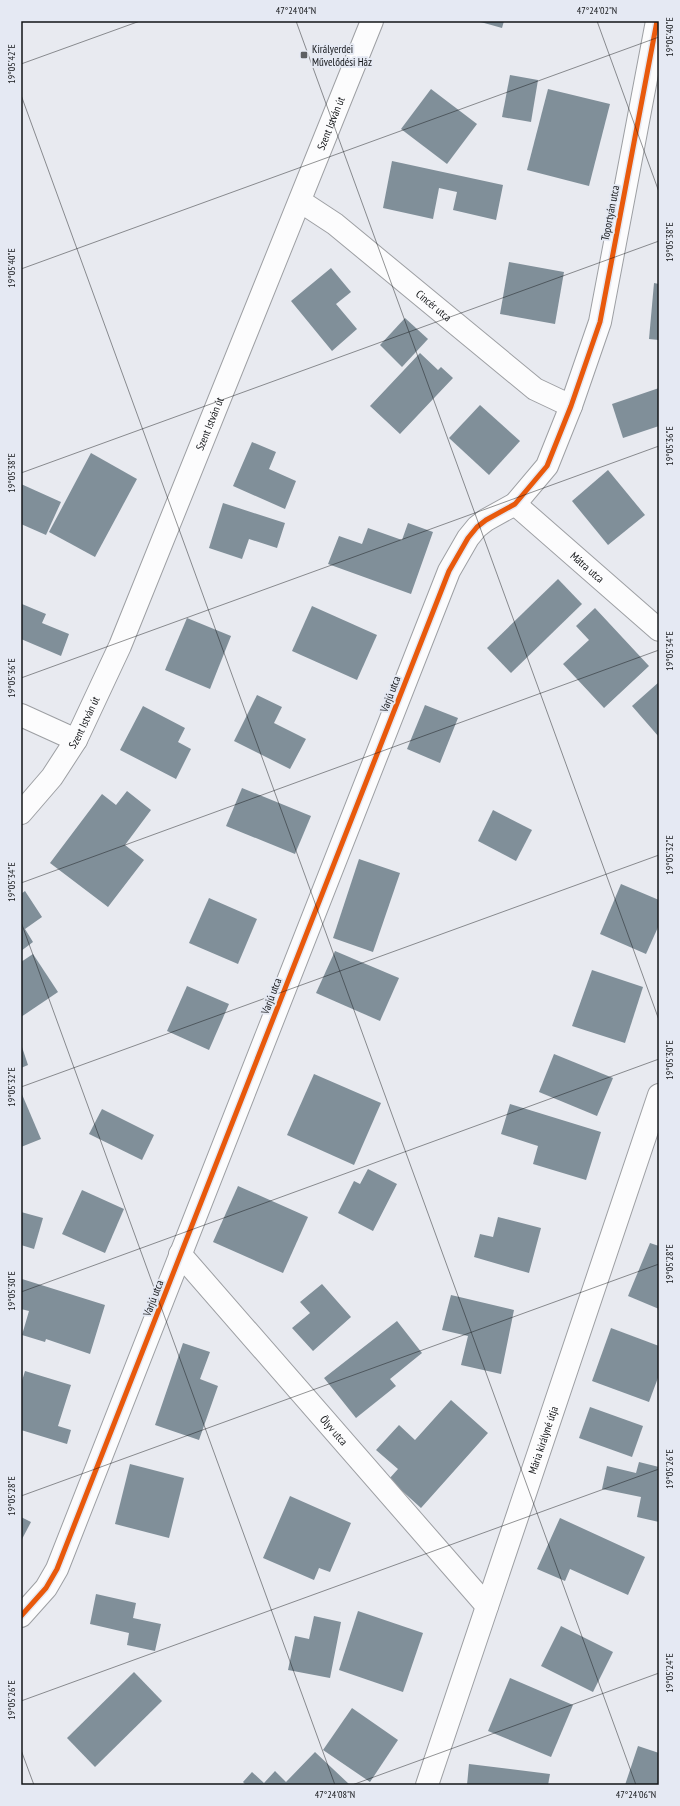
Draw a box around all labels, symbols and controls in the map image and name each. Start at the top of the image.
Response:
text: 47°24'04"N [276,4,316,17]
text: 47°24'02"N [577,4,617,17]
text: 19°05'40"E [663,17,676,57]
place label: Királyerdei Művelődési Ház [312,42,372,69]
text: 19°05'42"E [5,44,18,84]
marker: Királyerdei Művelődési Ház [299,50,309,60]
street label: Szent István út [314,95,348,152]
street label: Toportyán utca [598,184,622,242]
text: 19°05'38"E [663,222,676,262]
text: 19°05'40"E [5,248,18,288]
street label: Cincér utca [413,287,454,324]
street label: Szent István út [193,395,227,452]
text: 19°05'36"E [663,426,676,466]
text: 19°05'38"E [5,453,18,493]
street label: Mátra utca [567,549,607,586]
text: 19°05'34"E [663,631,676,671]
text: 19°05'36"E [5,658,18,698]
street label: Varjú utca [376,674,403,715]
street label: Szent István út [65,694,102,751]
text: 19°05'32"E [663,835,676,875]
text: 19°05'34"E [5,862,18,902]
street label: Varjú utca [257,976,284,1017]
text: 19°05'30"E [663,1040,676,1080]
text: 19°05'32"E [5,1067,18,1107]
text: 19°05'28"E [663,1244,676,1284]
text: 19°05'30"E [5,1271,18,1311]
street label: Varjú utca [139,1278,166,1319]
street label: Mária királyné útja [525,1404,561,1476]
street label: Ölyv utca [317,1412,351,1448]
text: 19°05'26"E [663,1449,676,1489]
text: 19°05'28"E [5,1476,18,1516]
text: 19°05'24"E [663,1653,676,1693]
text: 19°05'26"E [5,1680,18,1720]
text: 47°24'08"N [315,1788,355,1801]
text: 47°24'06"N [616,1788,656,1801]

